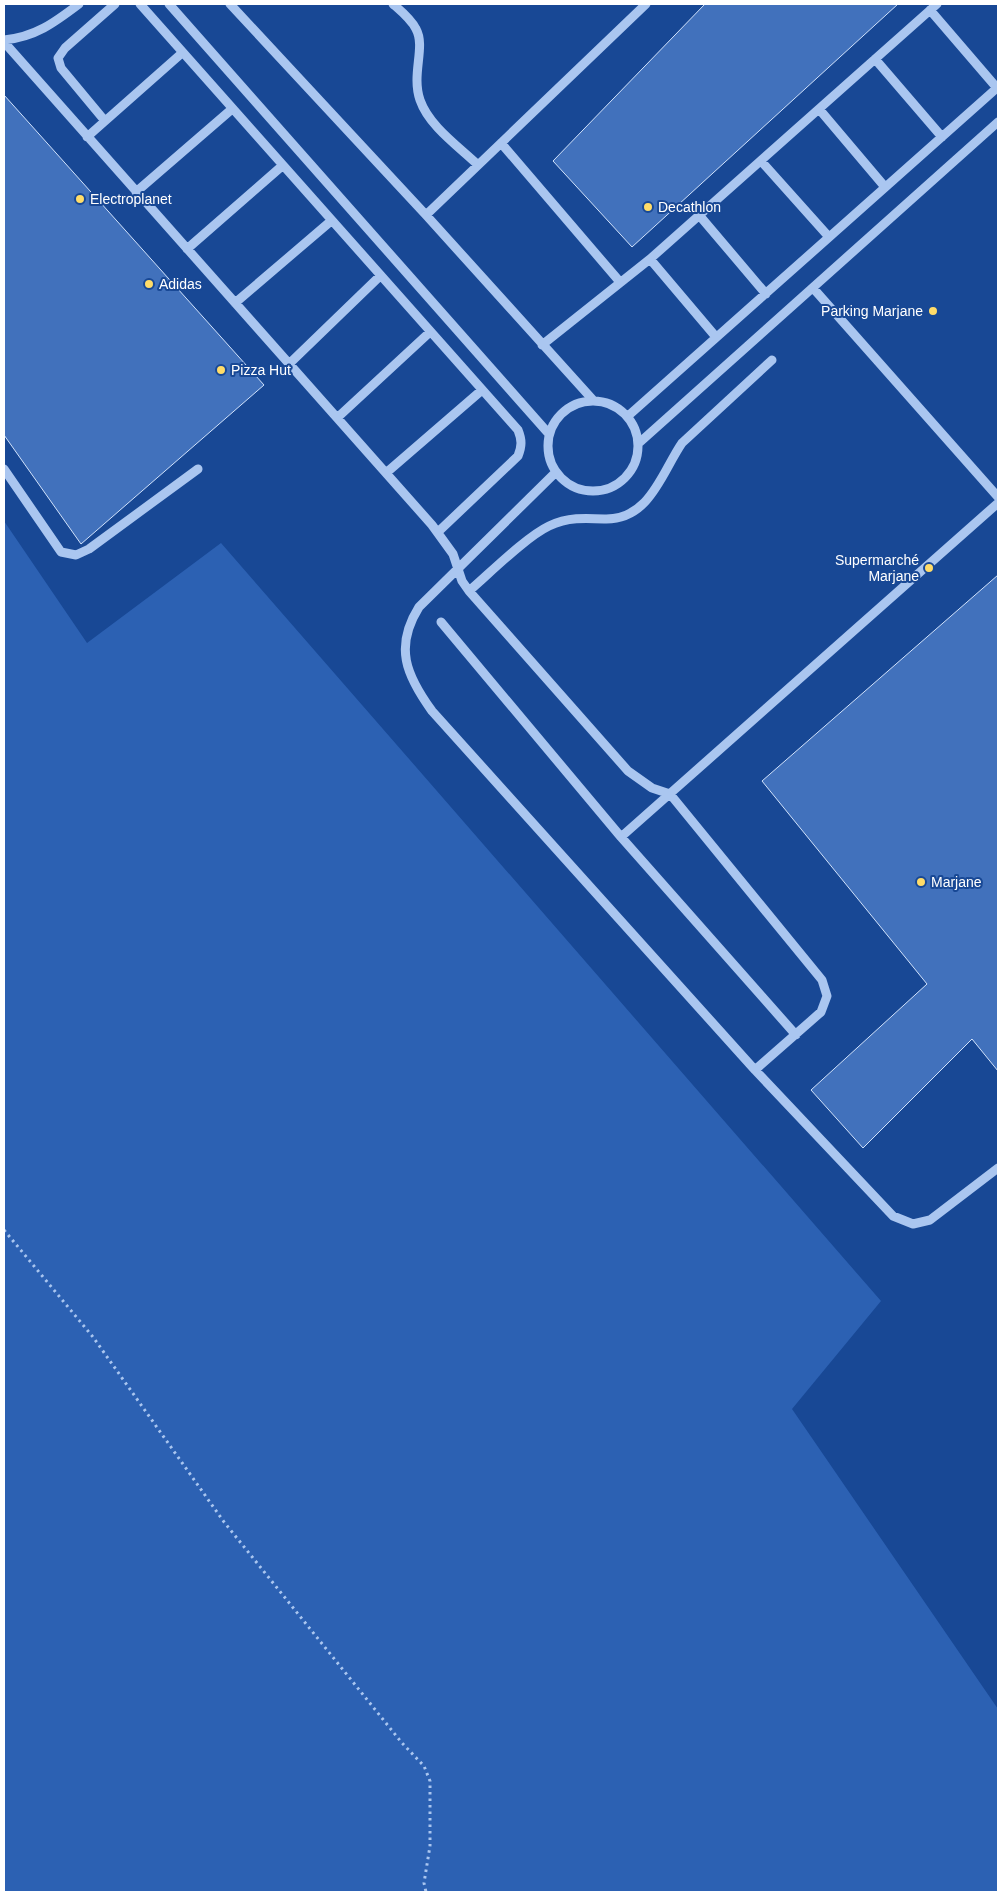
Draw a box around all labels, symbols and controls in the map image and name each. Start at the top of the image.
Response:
place label: Electroplanet [90,191,172,207]
marker: Electroplanet [74,193,86,205]
place label: Decathlon [658,199,721,215]
marker: Decathlon [642,201,654,213]
place label: Adidas [159,276,202,292]
marker: Adidas [143,278,155,290]
place label: Parking Marjane [821,303,923,319]
marker: Parking Marjane [927,305,939,317]
place label: Pizza Hut [231,362,291,378]
marker: Pizza Hut [215,364,227,376]
place label: Supermarché Marjane [835,552,919,584]
marker: Supermarché Marjane [923,562,935,574]
place label: Marjane [931,874,982,890]
marker: Marjane [915,876,927,888]

